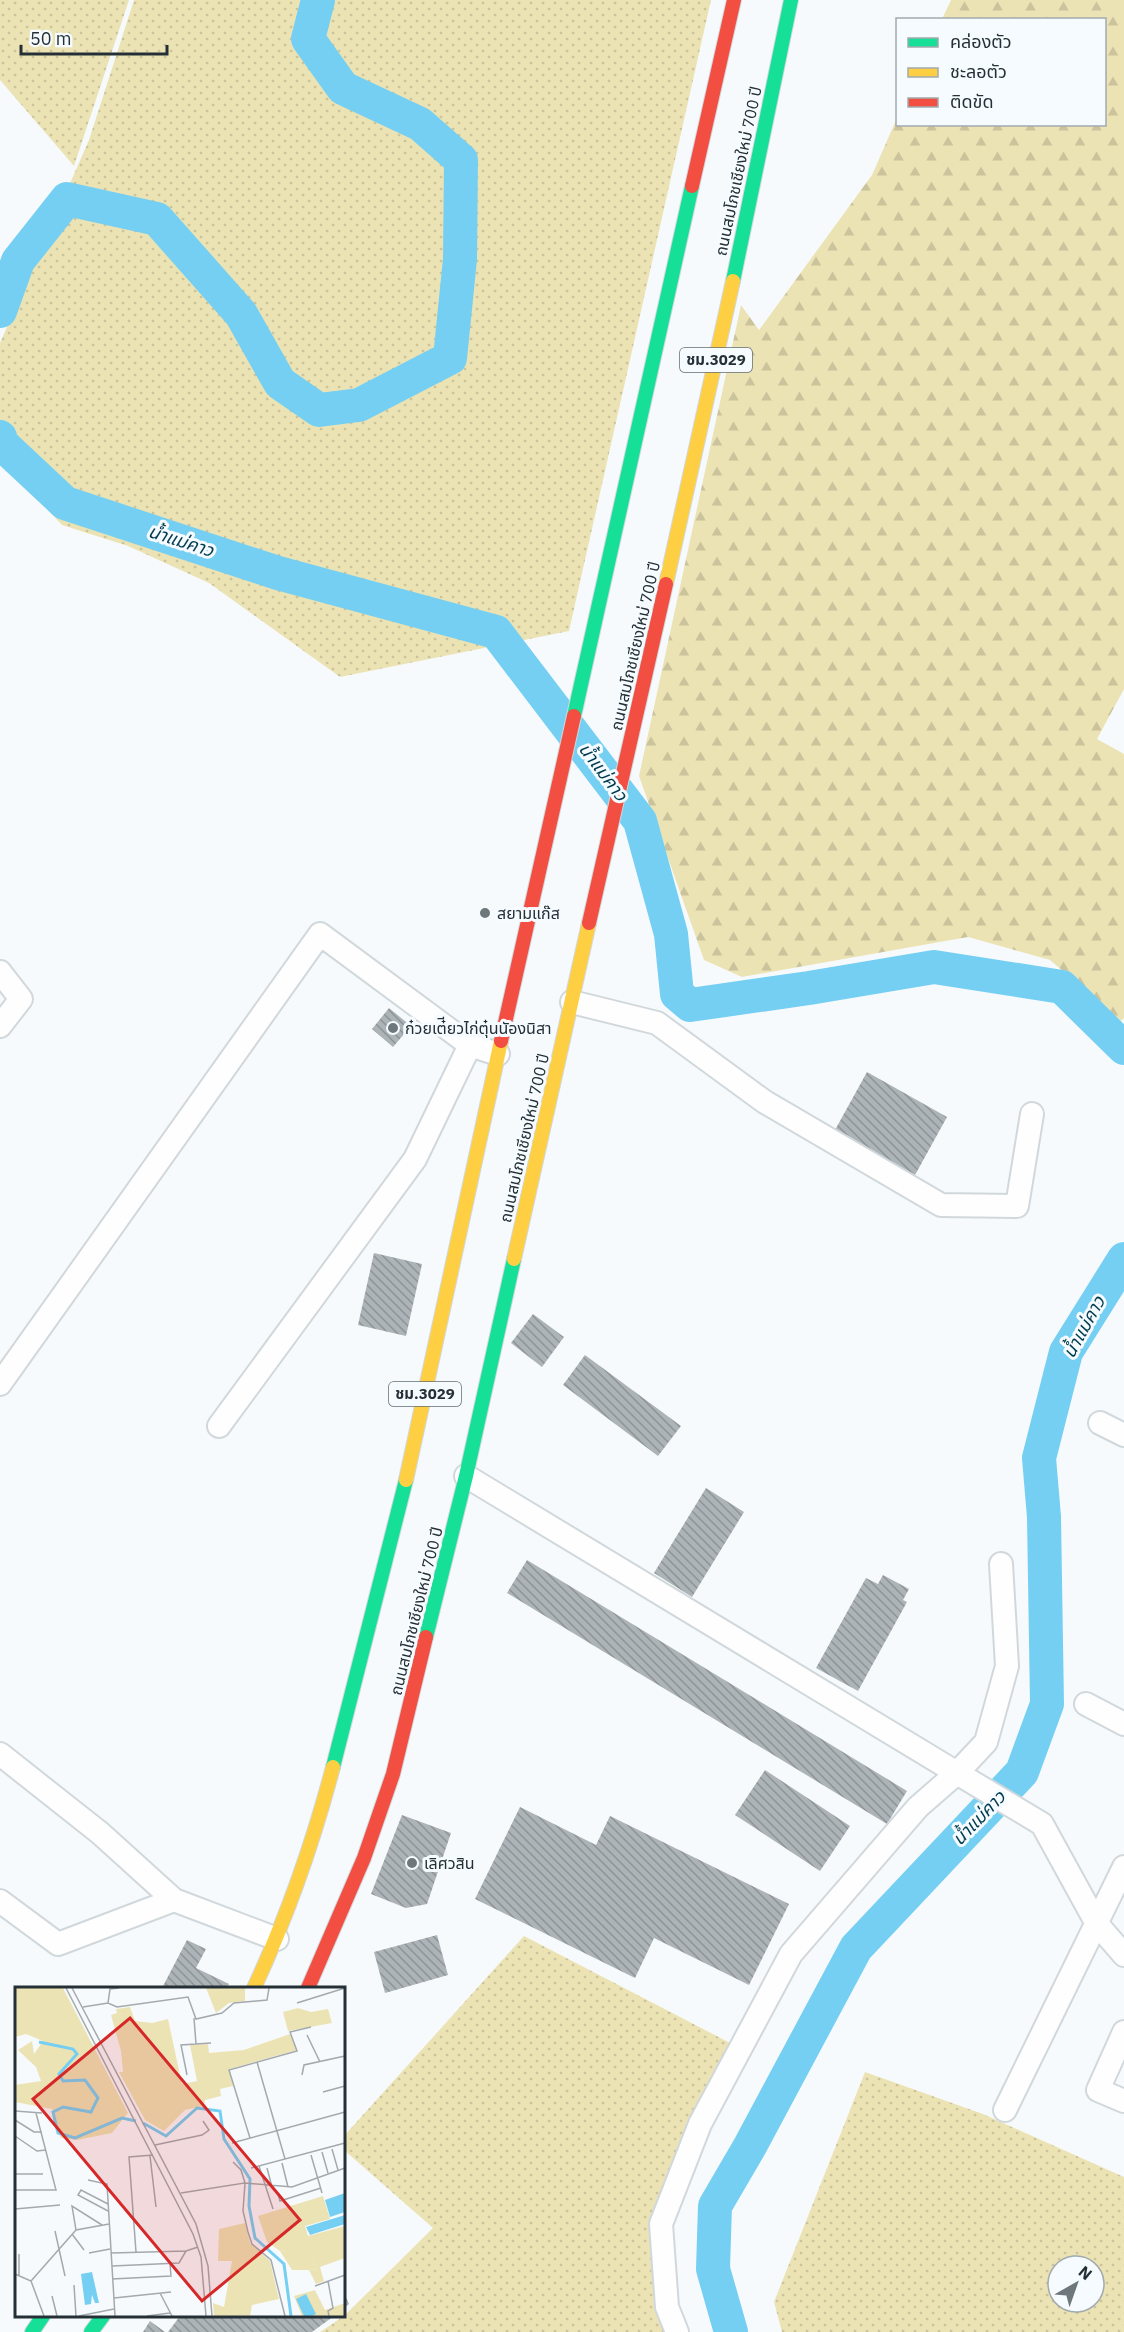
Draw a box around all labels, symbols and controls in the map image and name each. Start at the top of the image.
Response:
scale bar [21,18,166,56]
legend [896,18,1106,126]
text: 50 m [30,27,72,50]
text: คล่องตัว [950,30,1012,53]
text: ชะลอตัว [950,60,1007,83]
street label: ถนนสมโภชเชียงใหม่ 700 ปี [710,84,766,258]
text: ติดขัด [950,90,993,113]
road number: ชม.3029 [680,348,752,372]
water label: น้ำแม่คาว [146,518,218,562]
street label: ถนนสมโภชเชียงใหม่ 700 ปี [606,560,664,732]
water label: น้ำแม่คาว [574,737,634,806]
place label: สยามแก๊ส [497,903,560,923]
marker: สยามแก๊ส [478,906,492,920]
place label: ก๋วยเต๋ียวไก่ตุ๋นนัองนิสา [405,1016,552,1038]
marker: ก๋วยเต๋ียวไก่ตุ๋นนัองนิสา [386,1021,400,1035]
street label: ถนนสมโภชเชียงใหม่ 700 ปี [495,1052,553,1224]
water label: น้ำแม่คาว [1056,1290,1110,1362]
road number: ชม.3029 [389,1382,461,1406]
street label: ถนนสมโภชเชียงใหม่ 700 ปี [385,1525,447,1697]
water label: น้ำแม่คาว [946,1784,1011,1850]
place label: เลิศวสิน [424,1853,475,1873]
marker: เลิศวสิน [405,1856,419,1870]
inset map [15,1987,345,2317]
north arrow [1046,2254,1106,2314]
text: N [1075,2261,1097,2284]

